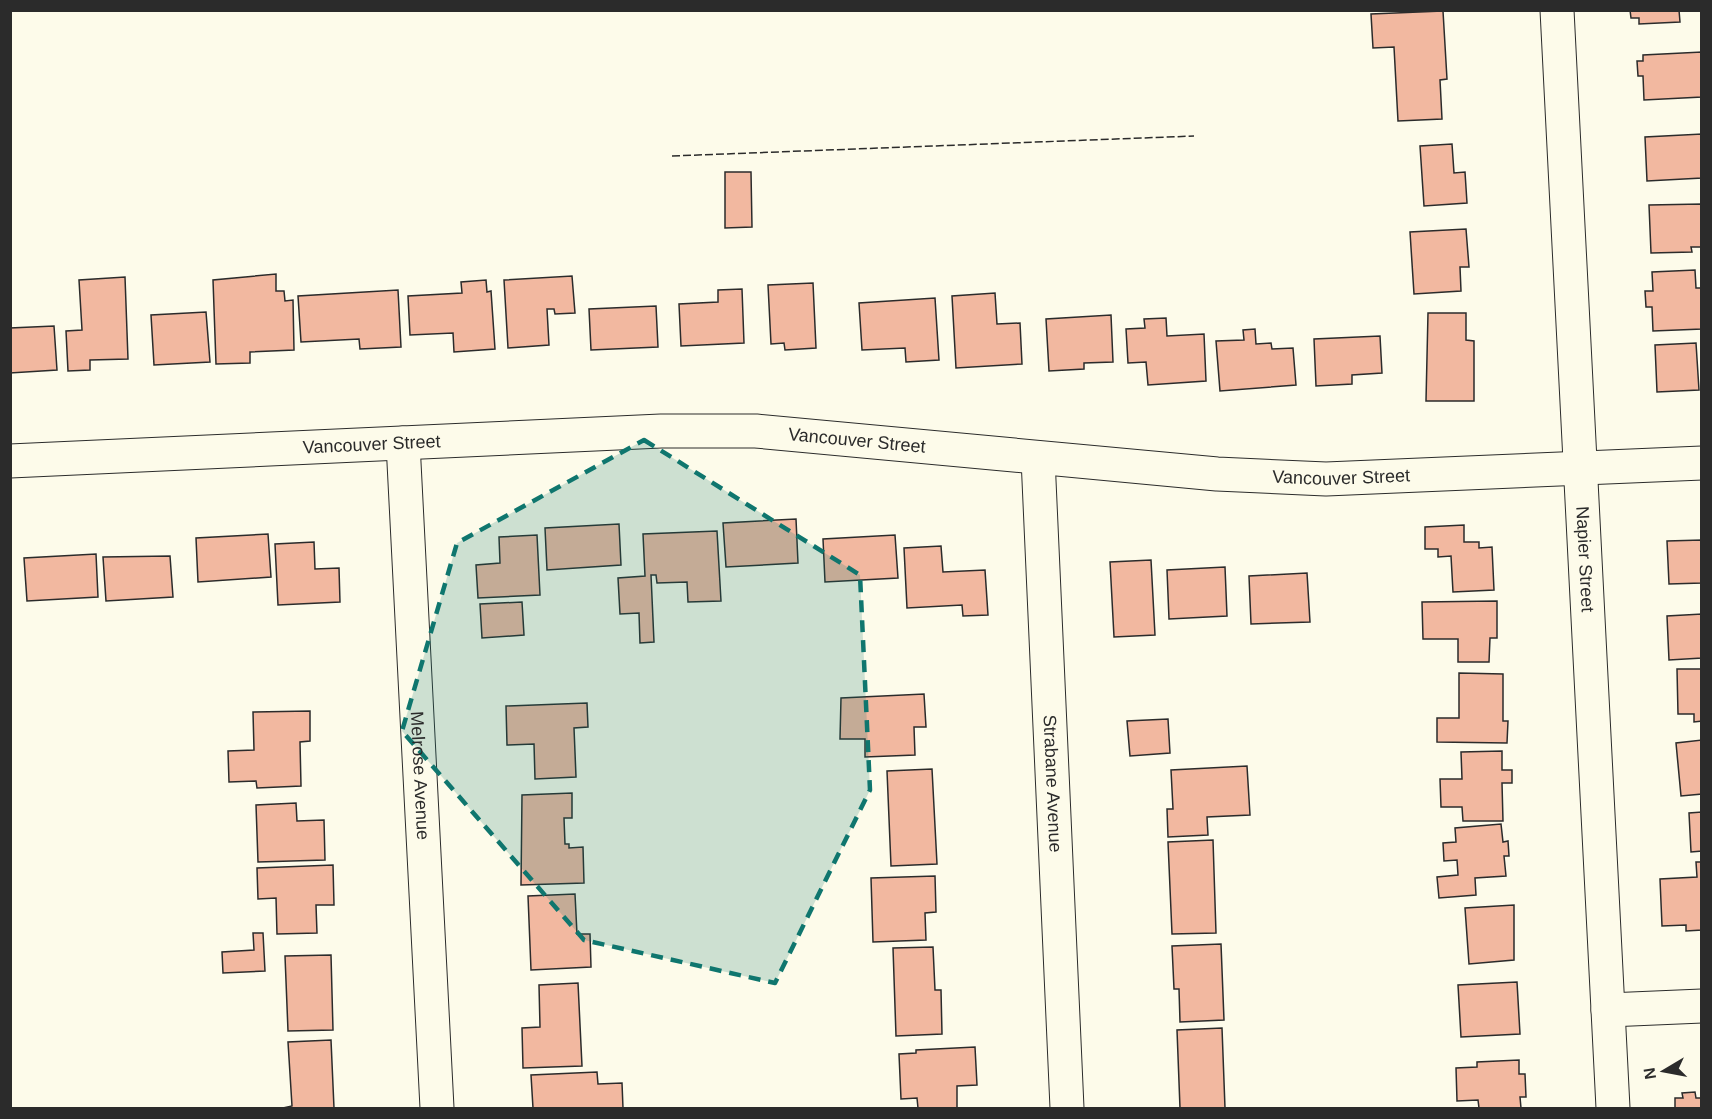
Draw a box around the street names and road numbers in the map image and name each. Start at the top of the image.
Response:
street label: Vancouver Street [787,424,926,457]
street label: Vancouver Street [302,431,441,457]
street label: Vancouver Street [1272,465,1410,489]
street label: Napier Street [1572,506,1598,613]
street label: Melrose Avenue [407,711,433,840]
street label: Strabane Avenue [1039,714,1066,853]

